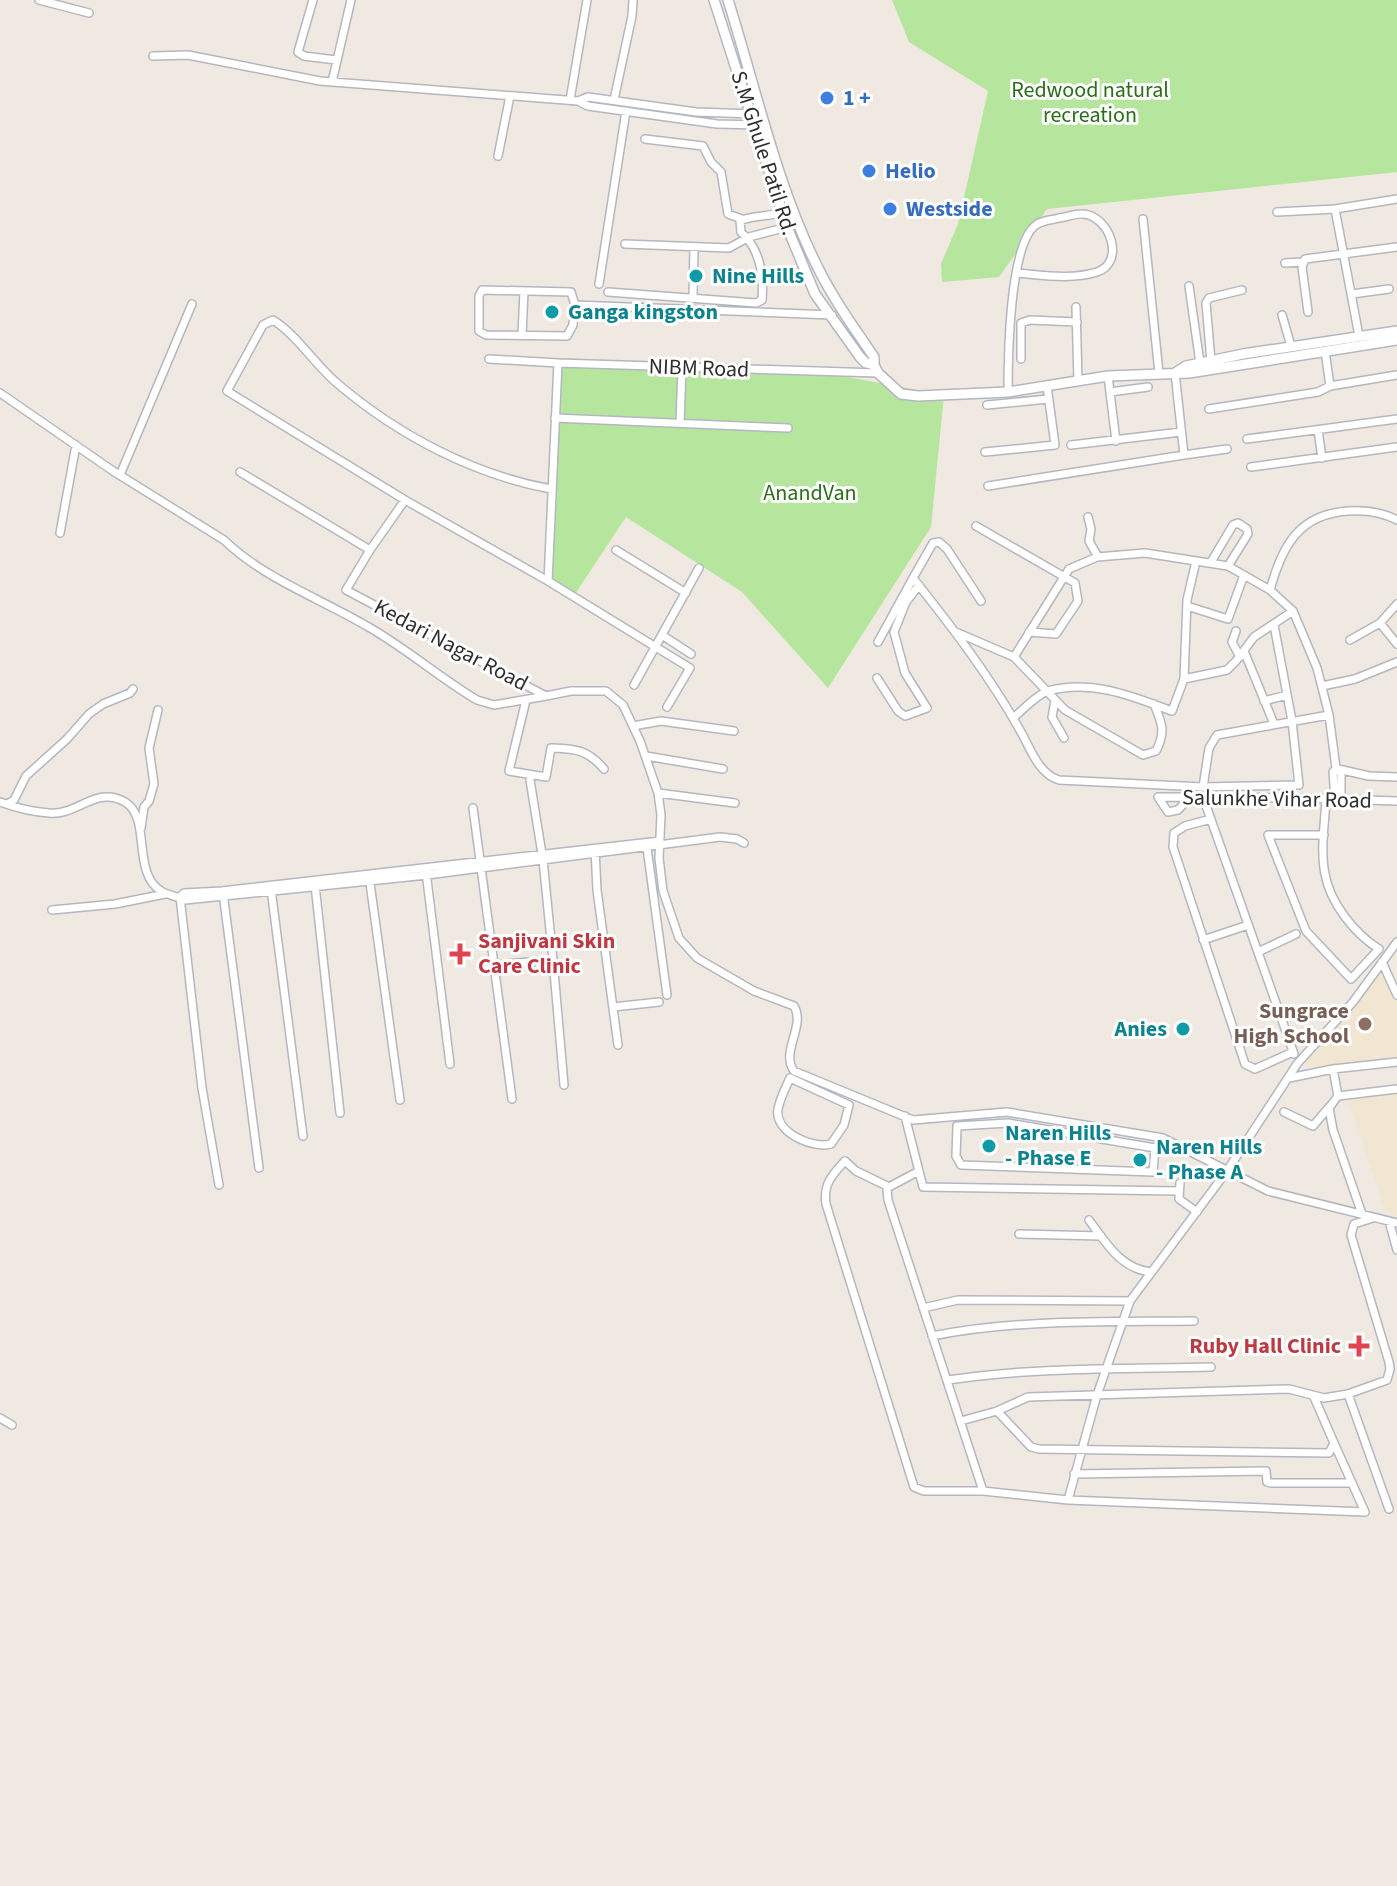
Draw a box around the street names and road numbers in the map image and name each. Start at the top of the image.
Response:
street label: S.M Ghule Patil Rd. [722,67,806,239]
street label: NIBM Road [648,350,750,386]
street label: Kedari Nagar Road [368,591,534,699]
street label: Salunkhe Vihar Road [1182,781,1372,817]

